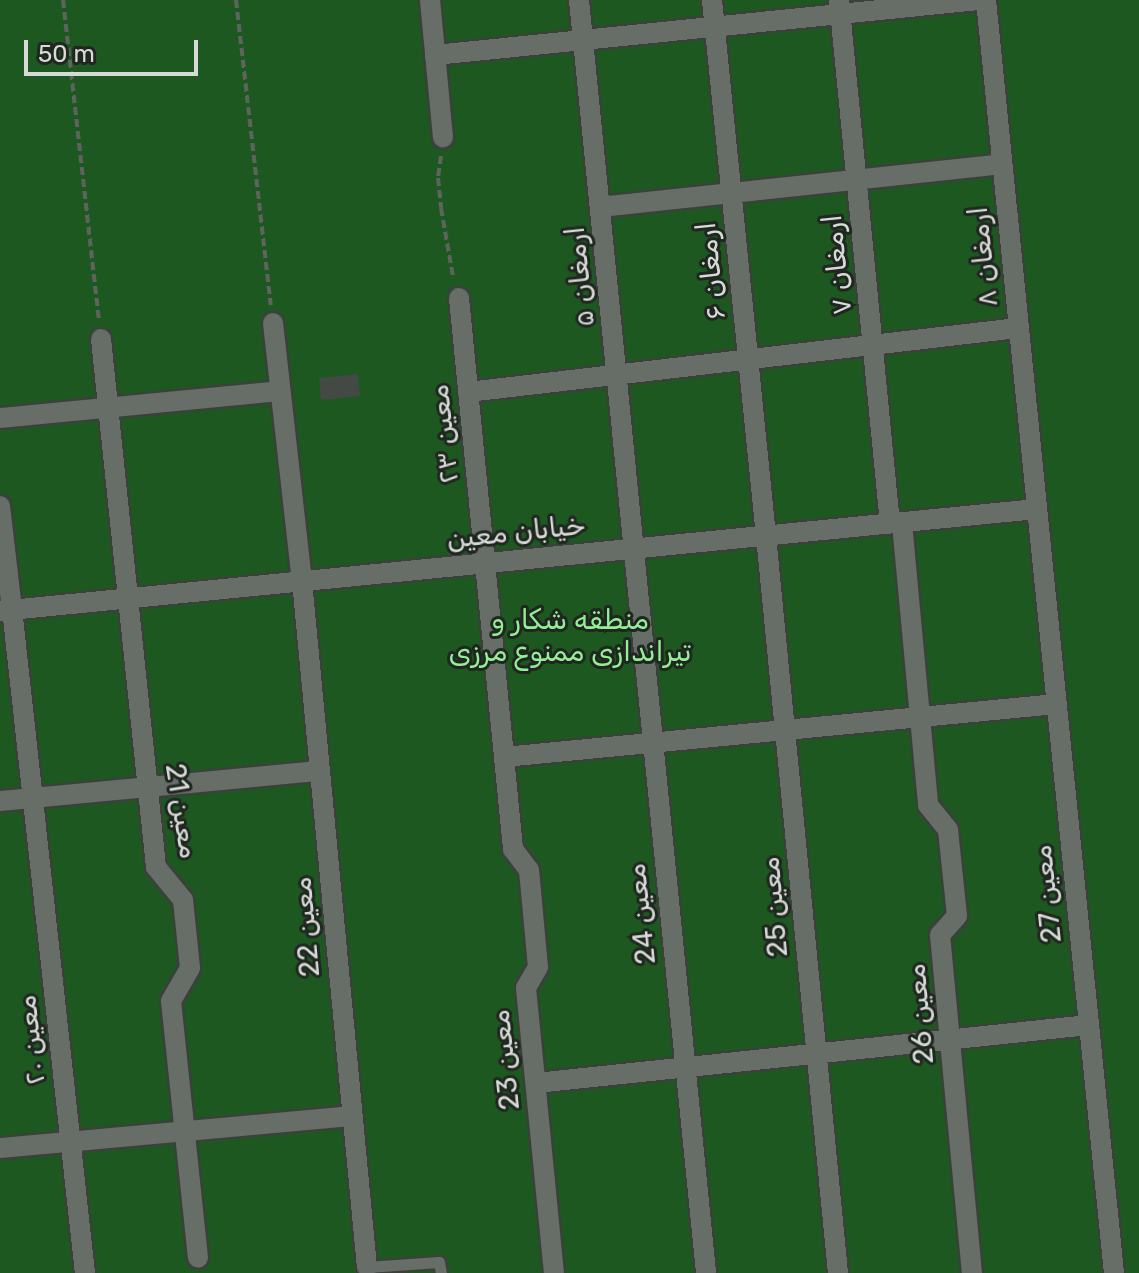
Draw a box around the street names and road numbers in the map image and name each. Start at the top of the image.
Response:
street label: ارمغان ۸ [961,205,1005,309]
street label: ارمغان ۷ [815,213,859,317]
street label: ارمغان ۶ [689,220,733,322]
street label: ارمغان ۵ [558,225,602,329]
street label: معین ۲۳ [422,383,466,485]
street label: خیابان معین [445,508,587,556]
street label: معین 21 [158,761,206,861]
street label: معین 27 [1025,843,1069,945]
street label: معین 25 [753,855,795,959]
street label: معین 24 [619,862,663,966]
street label: معین 22 [285,876,327,978]
street label: معین 26 [899,962,941,1066]
street label: معین ۲۰ [10,993,52,1087]
street label: معین 23 [483,1008,527,1112]

